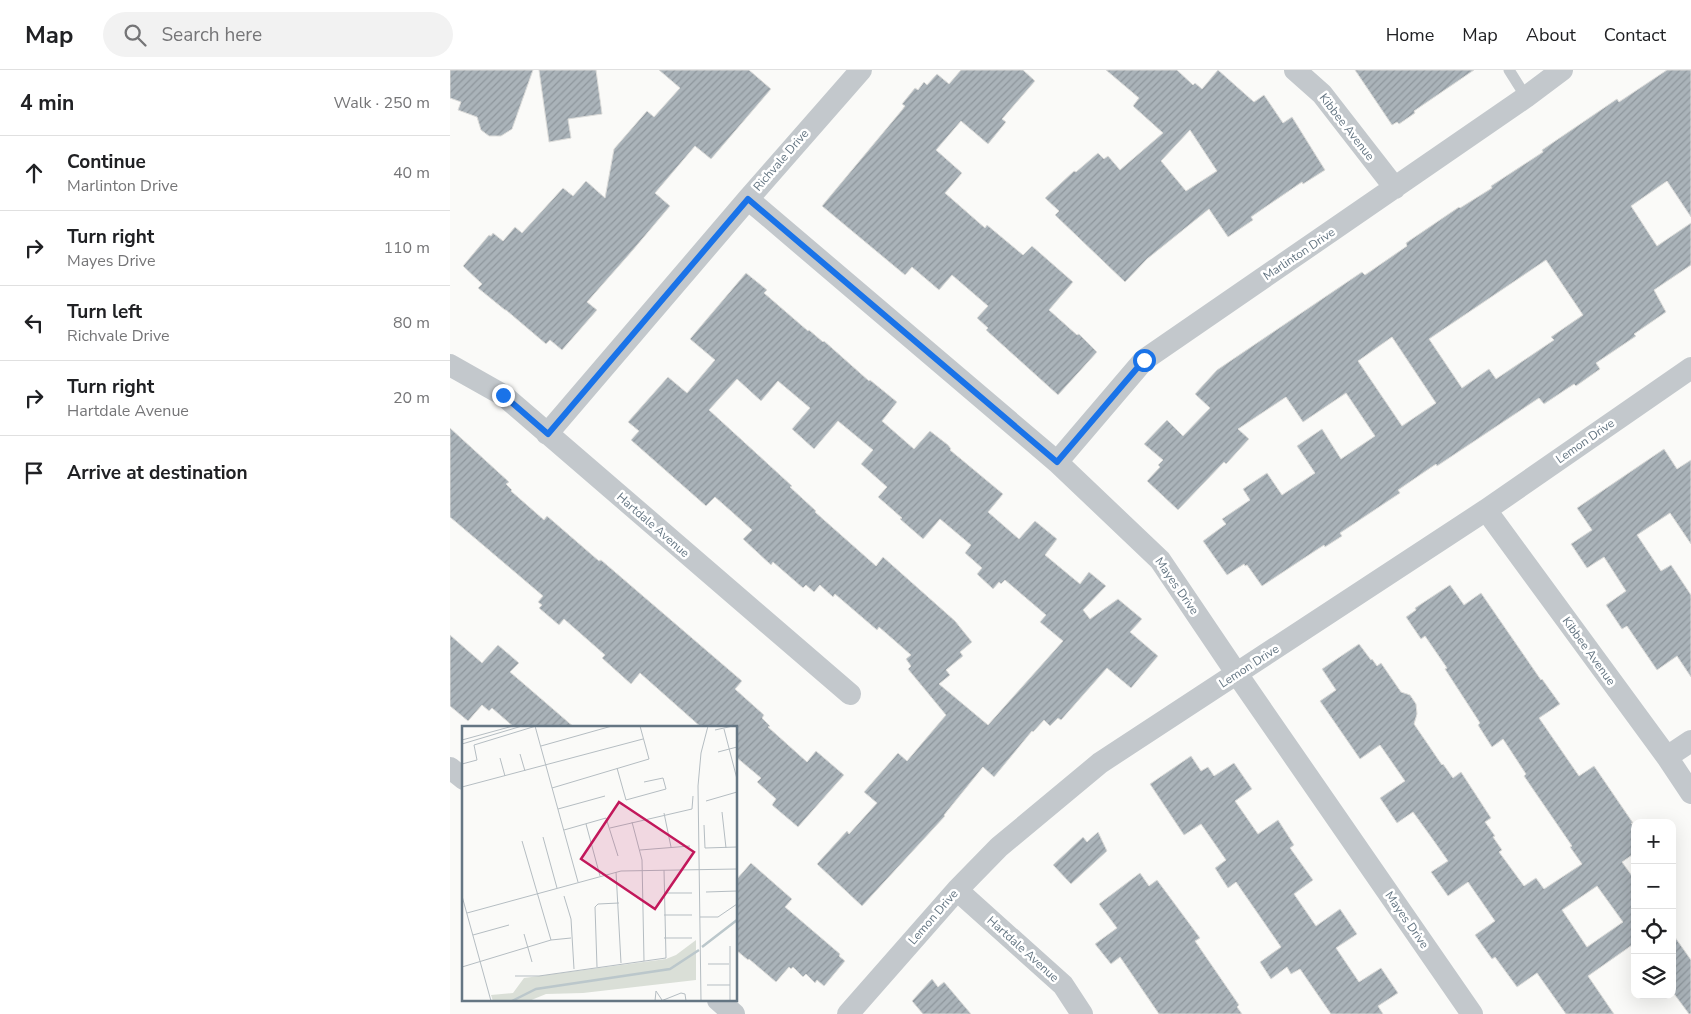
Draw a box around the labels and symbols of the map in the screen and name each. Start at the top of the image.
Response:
street label: Kibbee Avenue [1316,90,1378,164]
street label: Richvale Drive [750,126,812,194]
street label: Marlinton Drive [1260,224,1338,284]
route start [1133,349,1156,372]
route end [492,384,515,407]
street label: Lemon Drive [1552,415,1618,467]
street label: Hartdale Avenue [613,489,693,561]
street label: Mayes Drive [1151,554,1203,618]
street label: Kibbee Avenue [1559,614,1619,688]
street label: Lemon Drive [1216,641,1282,691]
inset map [462,726,738,1002]
street label: Lemon Drive [905,886,961,948]
street label: Mayes Drive [1381,888,1433,952]
street label: Hartdale Avenue [984,912,1062,986]

